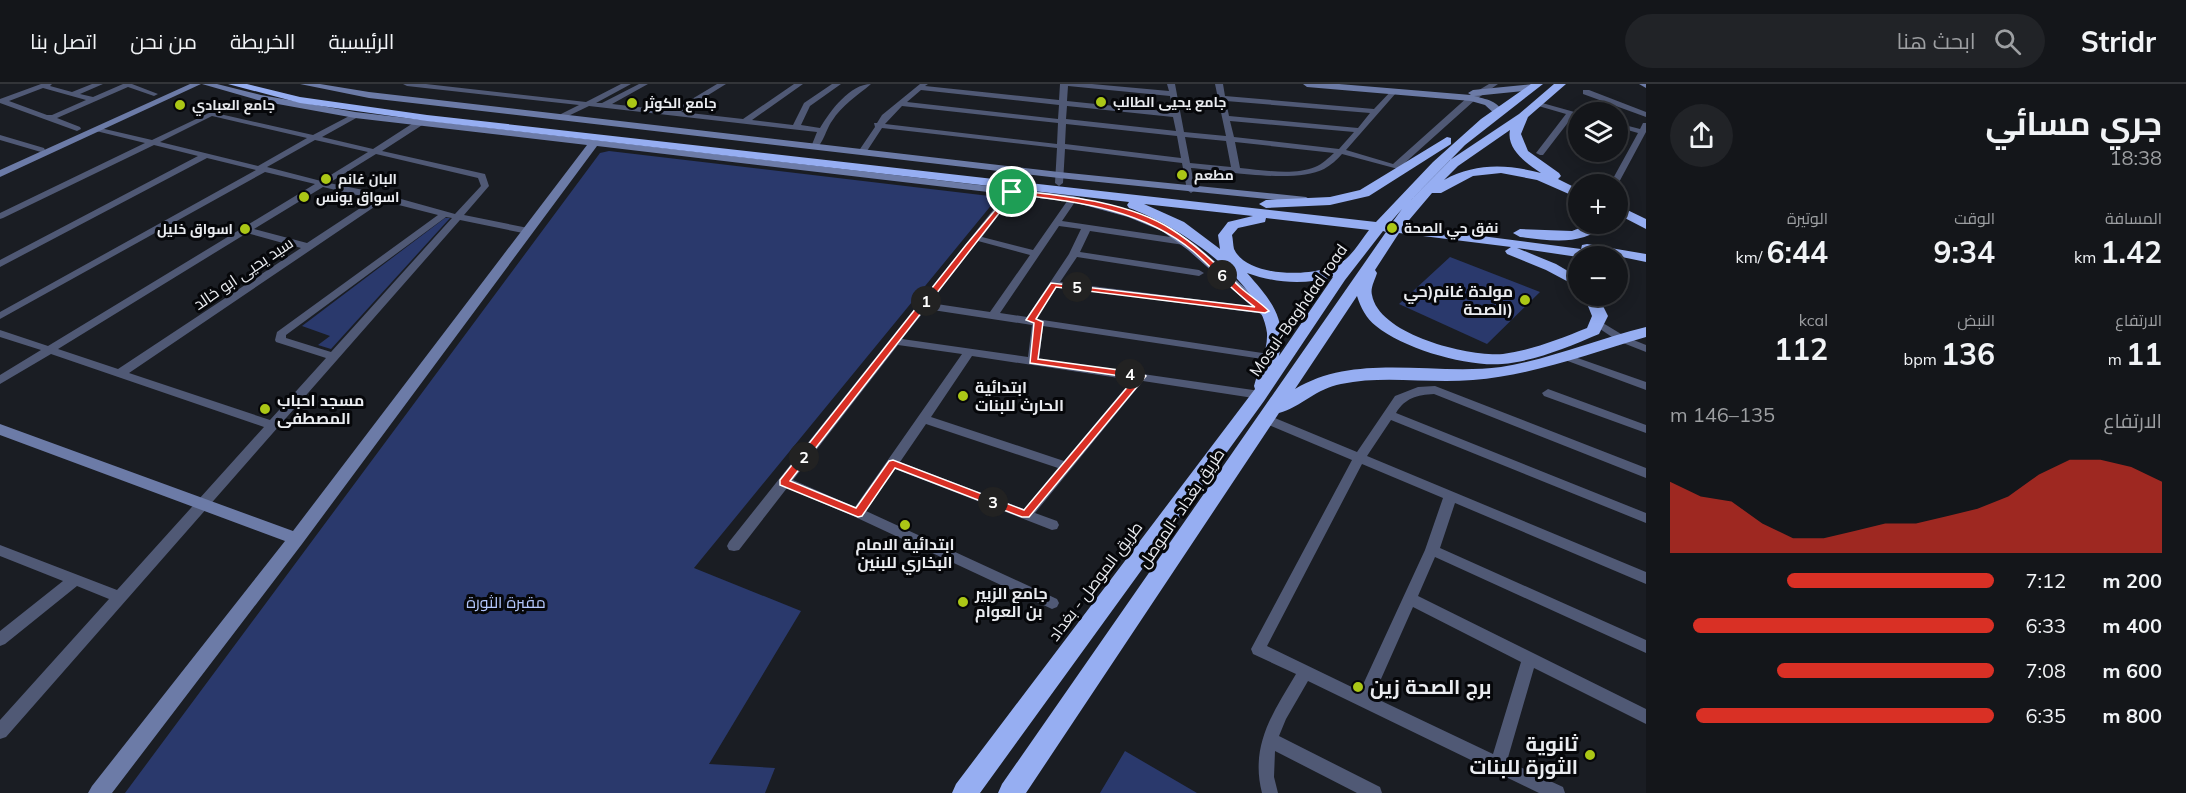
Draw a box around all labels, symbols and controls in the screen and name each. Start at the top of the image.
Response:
search box [1625,14,2045,68]
text: Stridr [2081,24,2156,59]
icon: search [1991,25,2024,58]
text: ابحث هنا [1897,27,1976,55]
text: اتصل بنا [30,28,97,54]
text: من نحن [130,28,197,54]
text: الخريطة [230,28,295,54]
text: الرئيسية [328,28,394,54]
place label: جامع يحيى الطالب [1113,93,1226,112]
place label: جامع الكوثر [643,94,717,113]
marker: جامع يحيى الطالب [1094,95,1108,109]
place label: جامع العبادي [192,96,275,116]
marker: جامع الكوثر [625,96,639,110]
marker: جامع العبادي [173,98,187,112]
map controls [1568,102,1628,306]
button: layers [1568,102,1628,162]
text: جري مسائي [1985,102,2162,143]
button: share [1670,104,1733,167]
text: 18:38 [2109,145,2162,170]
pin [986,166,1037,217]
place label: مطعم [1194,166,1234,185]
marker: مطعم [1175,168,1189,182]
place label: البان غانم [338,170,397,189]
marker: البان غانم [319,172,333,186]
button: + [1568,174,1628,234]
icon: arrive [995,175,1028,208]
place label: اسواق يونس [316,188,399,206]
marker: اسواق يونس [297,190,311,204]
text: الوتيرة [1787,208,1828,228]
text: الوقت [1954,208,1995,228]
text: المسافة [2105,208,2162,228]
place label: نفق حي الصحة [1404,219,1498,240]
place label: اسواق خليل [157,220,233,238]
marker: نفق حي الصحة [1385,221,1399,235]
marker: اسواق خليل [238,222,252,236]
street label: سيد يحيى ابو خالد [189,232,297,315]
text: 6:44 [1767,233,1828,271]
text: 9:34 [1934,233,1995,271]
text: 1.42 [2101,233,2162,271]
street label: Mosul-Baghdad road [1245,240,1351,380]
button: − [1568,246,1628,306]
text: /km [1735,247,1767,267]
text: km [2074,247,2101,267]
pin: 6 [1207,260,1237,290]
text: 6 [1217,265,1227,285]
pin: 5 [1062,272,1092,302]
text: 5 [1072,277,1082,297]
place label: مولدة غانم(حي الصحة) [1403,281,1513,319]
pin: 1 [911,286,941,316]
text: 1 [921,291,931,311]
marker: مولدة غانم(حي الصحة) [1518,293,1532,307]
text: kcal [1799,310,1828,330]
text: النبض [1957,310,1995,330]
text: الارتفاع [2115,310,2162,330]
text: 112 [1774,330,1828,368]
text: 136 [1941,335,1995,373]
text: 11 [2126,335,2162,373]
text: bpm [1904,349,1941,369]
text: m [2108,349,2126,369]
pin: 4 [1115,359,1145,389]
text: 4 [1125,364,1135,384]
place label: ابتدائية الحارث للبنات [975,377,1064,415]
marker: ابتدائية الحارث للبنات [956,389,970,403]
place label: مسجد احباب المصطفى [277,390,364,428]
marker: مسجد احباب المصطفى [258,402,272,416]
text: 135–146 m [1670,402,1775,427]
text: الارتفاع [2103,408,2162,433]
pin: 2 [789,442,819,472]
street label: طريق بغداد -الموصل [1134,444,1229,572]
text: 2 [799,447,809,467]
pin: 3 [978,487,1008,517]
text: 3 [988,492,998,512]
street label: طريق الموصل - بغداد [1044,517,1147,645]
marker: ابتدائية الامام البخاري للبنين [898,518,912,532]
place label: ابتدائية الامام البخاري للبنين [855,534,955,575]
text: 7:12 [2025,568,2066,593]
text: 200 m [2103,568,2162,593]
place label: جامع الزبير بن العوام [974,583,1048,623]
park label: مقبرة الثورة [466,592,546,612]
marker: جامع الزبير بن العوام [956,595,970,609]
text: 6:33 [2025,613,2066,638]
text: 400 m [2103,613,2162,638]
text: 7:08 [2025,658,2066,683]
text: 600 m [2103,658,2162,683]
place label: برج الصحة زين [1370,674,1492,701]
marker: برج الصحة زين [1351,680,1365,694]
text: 6:35 [2025,703,2066,728]
text: 800 m [2103,703,2162,728]
place label: ثانوية الثورة للبنات [1470,731,1579,779]
marker: ثانوية الثورة للبنات [1583,748,1597,762]

